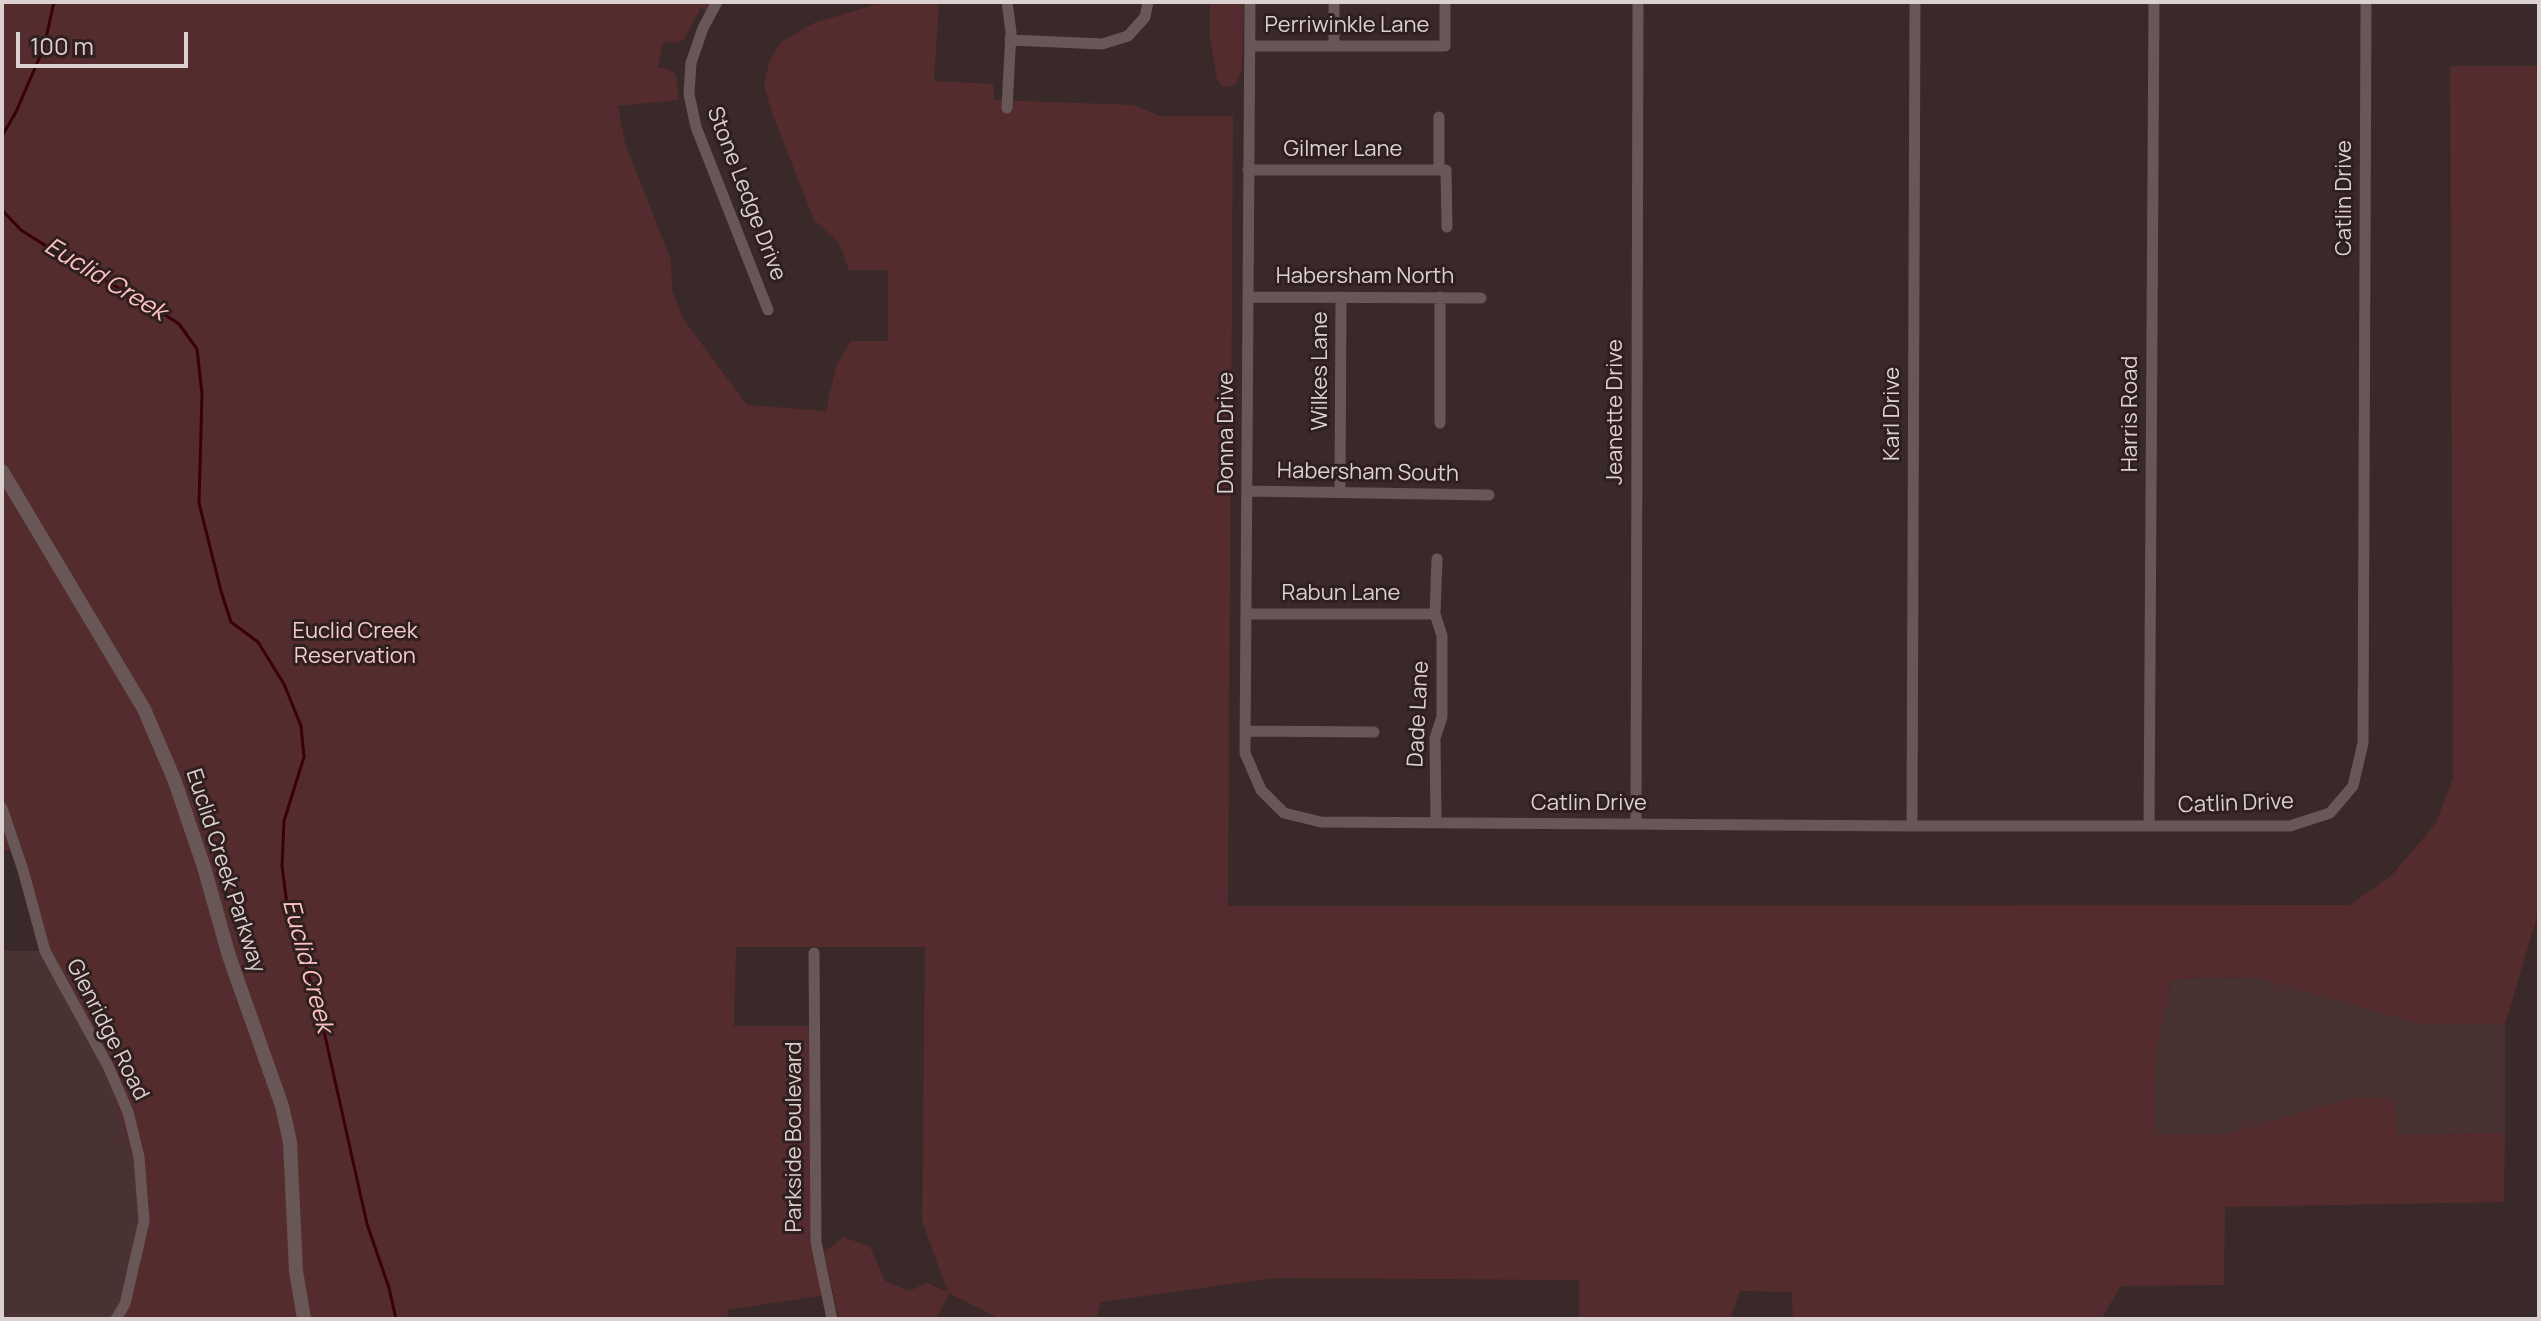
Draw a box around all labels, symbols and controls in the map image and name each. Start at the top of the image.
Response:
street label: Perriwinkle Lane [1265,13,1429,39]
scale bar [20,16,192,66]
text: 100 m [30,29,94,62]
street label: Stone Ledge Drive [701,103,791,285]
street label: Gilmer Lane [1284,137,1402,163]
street label: Catlin Drive [2332,140,2358,256]
water label: Euclid Creek [39,232,171,328]
street label: Habersham North [1276,264,1454,290]
street label: Wilkes Lane [1308,311,1334,431]
street label: Jeanette Drive [1603,339,1629,485]
street label: Harris Road [2118,356,2144,472]
street label: Karl Drive [1880,367,1906,461]
street label: Donna Drive [1214,372,1240,494]
street label: Habersham South [1277,458,1459,488]
street label: Rabun Lane [1282,581,1400,607]
park label: Euclid Creek Reservation [292,619,418,670]
street label: Dade Lane [1403,660,1435,768]
street label: Euclid Creek Parkway [180,766,270,976]
street label: Catlin Drive [2178,789,2294,819]
street label: Catlin Drive [1531,791,1647,817]
water label: Euclid Creek [275,896,339,1036]
street label: Glenridge Road [60,955,154,1105]
street label: Parkside Boulevard [782,1041,808,1233]

